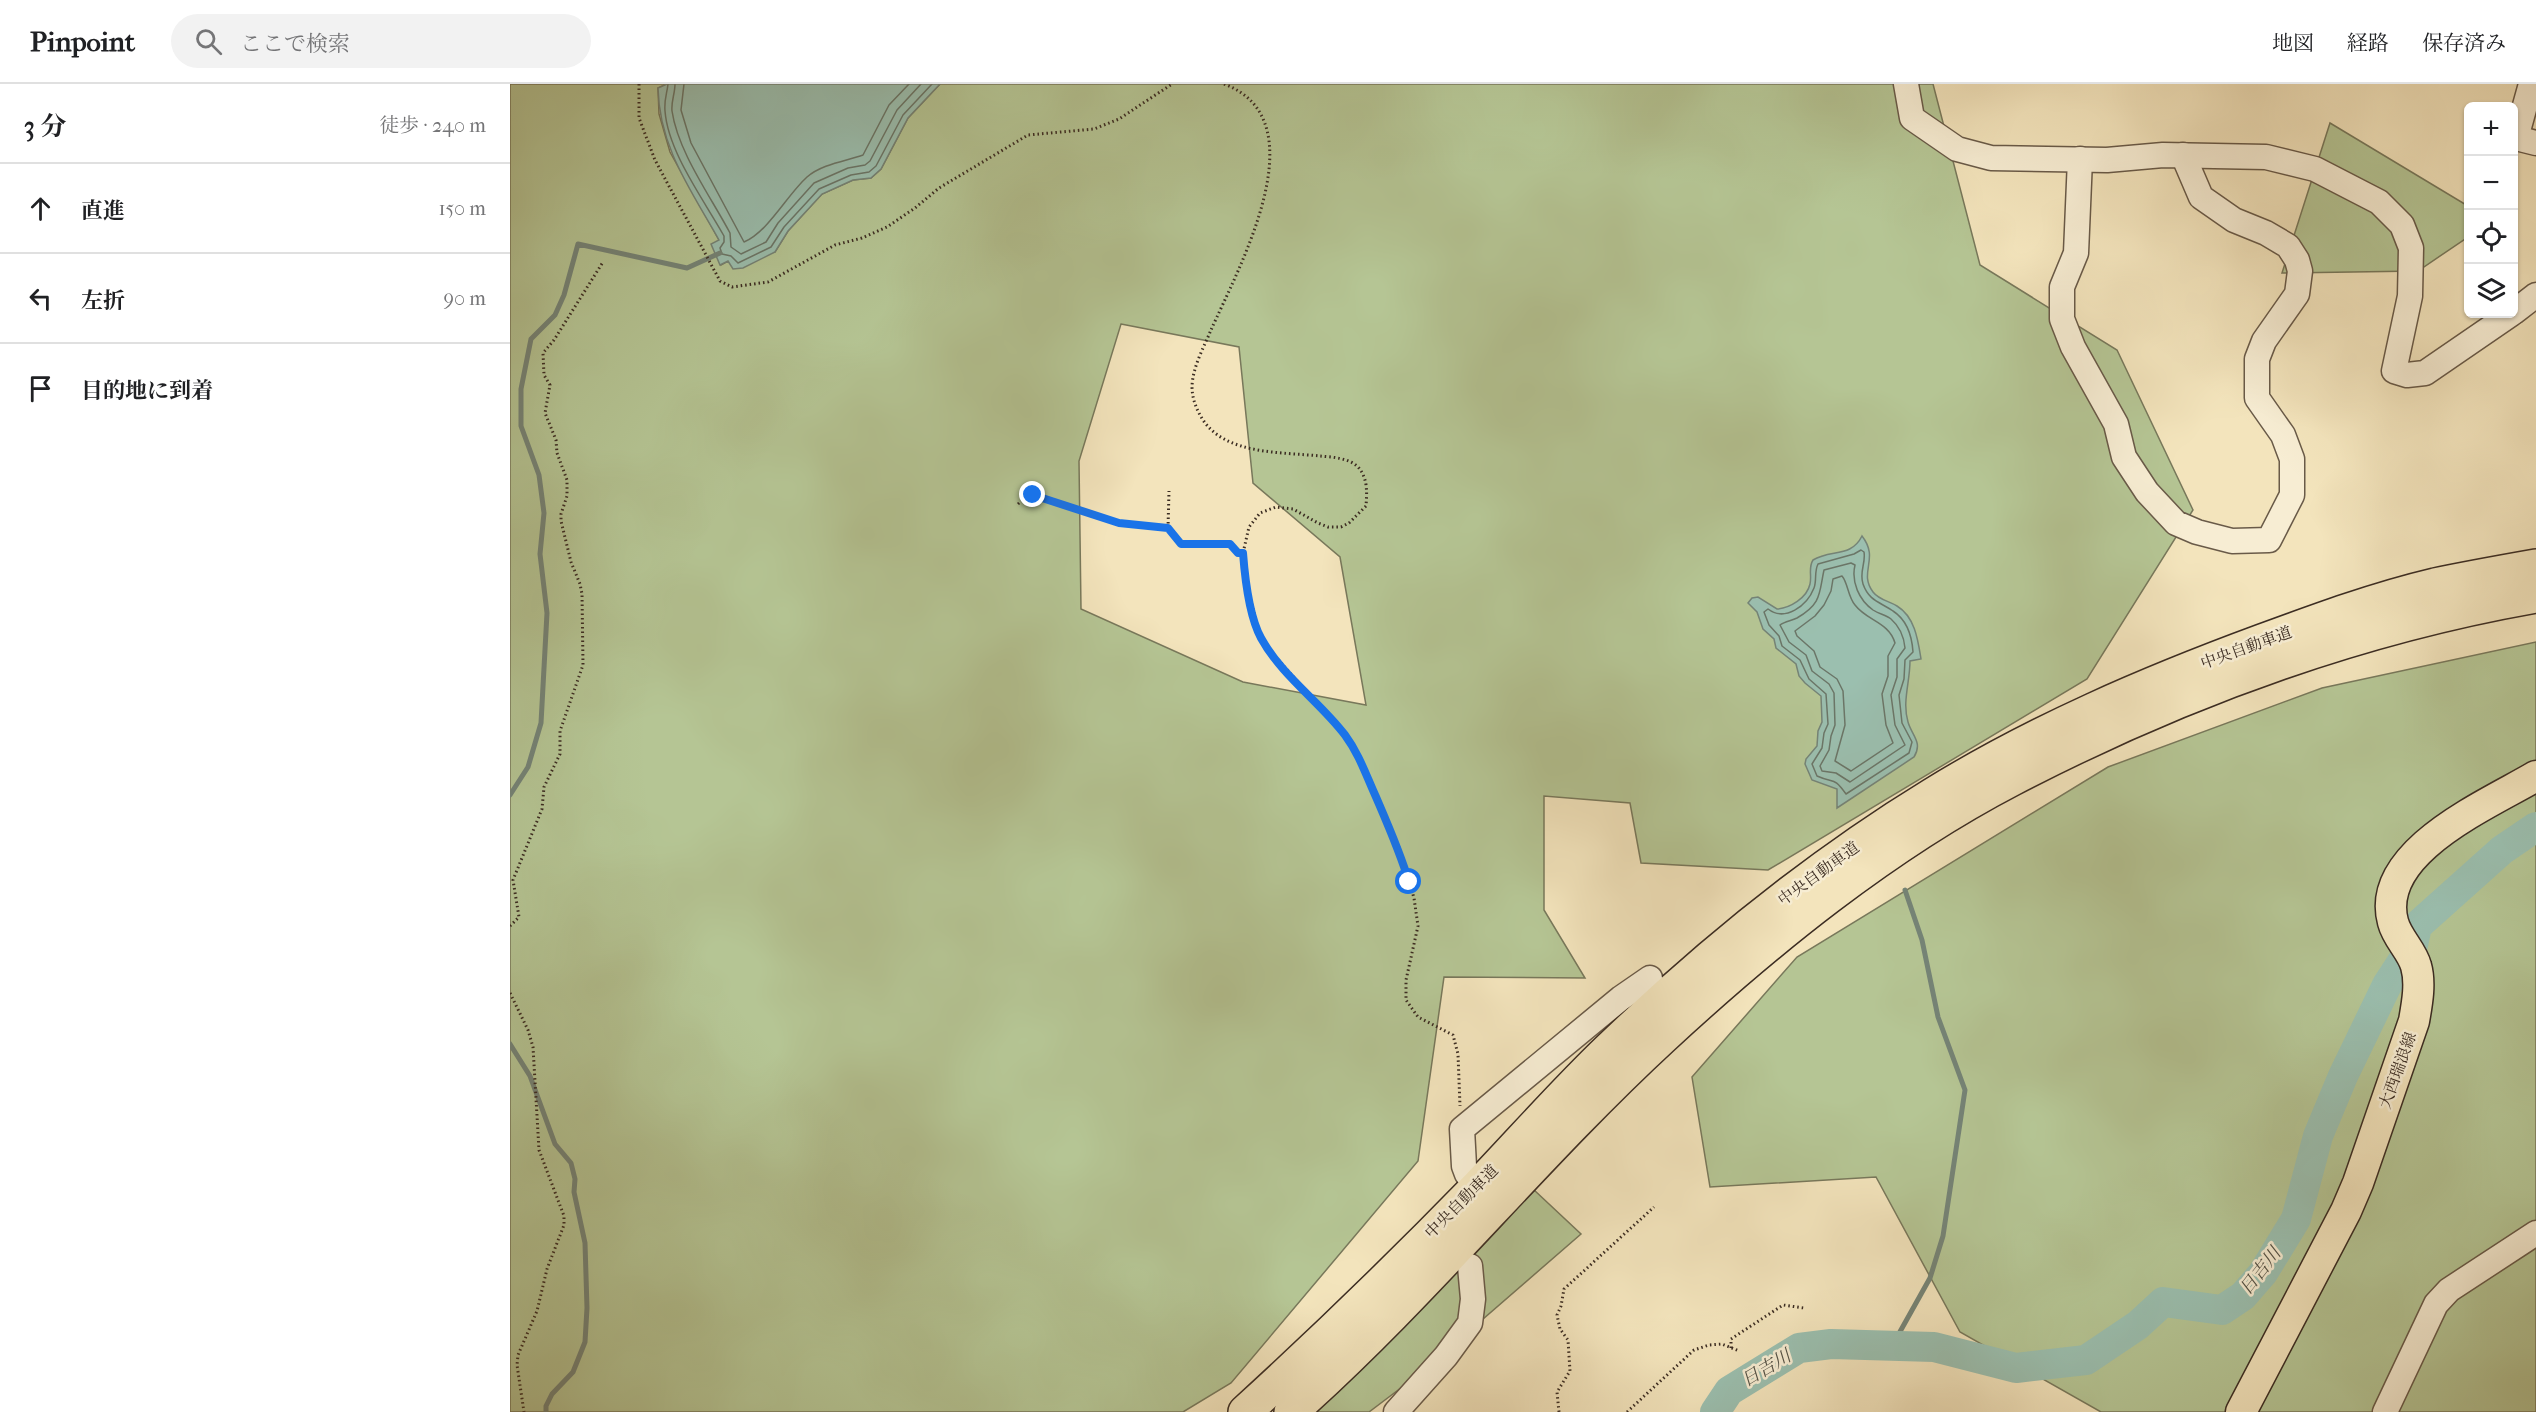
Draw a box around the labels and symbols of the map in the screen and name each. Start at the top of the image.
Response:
route end [1019,481,1045,507]
street label: 中央自動車道 [2198,622,2295,673]
street label: 中央自動車道 [1774,838,1863,909]
route start [1395,868,1421,894]
street label: 大西瑞浪線 [2375,1029,2420,1111]
street label: 中央自動車道 [1421,1161,1502,1242]
water label: 日吉川 [2235,1242,2287,1299]
water label: 日吉川 [1738,1344,1797,1391]

